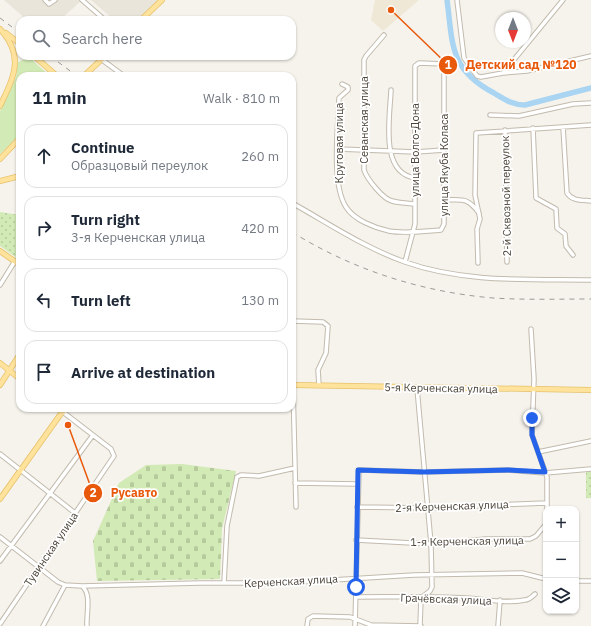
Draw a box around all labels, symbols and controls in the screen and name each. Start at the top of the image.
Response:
north arrow [495,12,531,48]
search box [16,16,296,60]
icon: search [30,27,52,49]
text: Search here [62,29,142,48]
callout: Детский сад №120 [438,53,585,77]
text: 1 [444,57,452,72]
text: Детский сад №120 [465,57,577,72]
street label: Севанская улица [357,76,371,164]
text: 11 min [32,87,87,109]
text: Walk · 810 m [203,90,280,107]
street label: Круговая улица [332,103,346,183]
street label: улица Волго-Дона [408,103,422,197]
street label: улица Якуба Коласа [437,113,451,216]
street label: 2-й Сквозной переулок [498,135,514,257]
text: Continue [71,138,135,157]
icon: ahead [33,145,55,167]
text: 260 m [241,148,279,165]
text: Образцовый переулок [71,157,208,174]
text: Turn right [71,210,140,229]
icon: right [33,217,55,239]
text: 420 m [241,220,279,237]
text: 3-я Керченская улица [71,229,205,246]
icon: left [33,289,55,311]
text: Turn left [71,291,131,310]
text: 130 m [241,292,279,309]
icon: arrive [33,361,55,383]
text: Arrive at destination [71,363,215,382]
street label: 5-я Керченская улица [384,380,498,396]
route end [523,409,541,427]
callout: Русавто [83,481,165,505]
text: 2 [89,485,97,500]
text: Русавто [111,485,158,500]
street label: 2-я Керченская улица [395,497,509,515]
map controls [543,506,579,614]
button: + [543,506,579,542]
street label: Тувинская улица [21,509,81,589]
street label: 1-я Керченская улица [410,533,524,549]
button: − [543,542,579,578]
street label: Керченская улица [244,572,338,590]
route start [347,578,365,596]
button: layers [543,578,579,614]
street label: Грачёвская улица [400,590,492,608]

